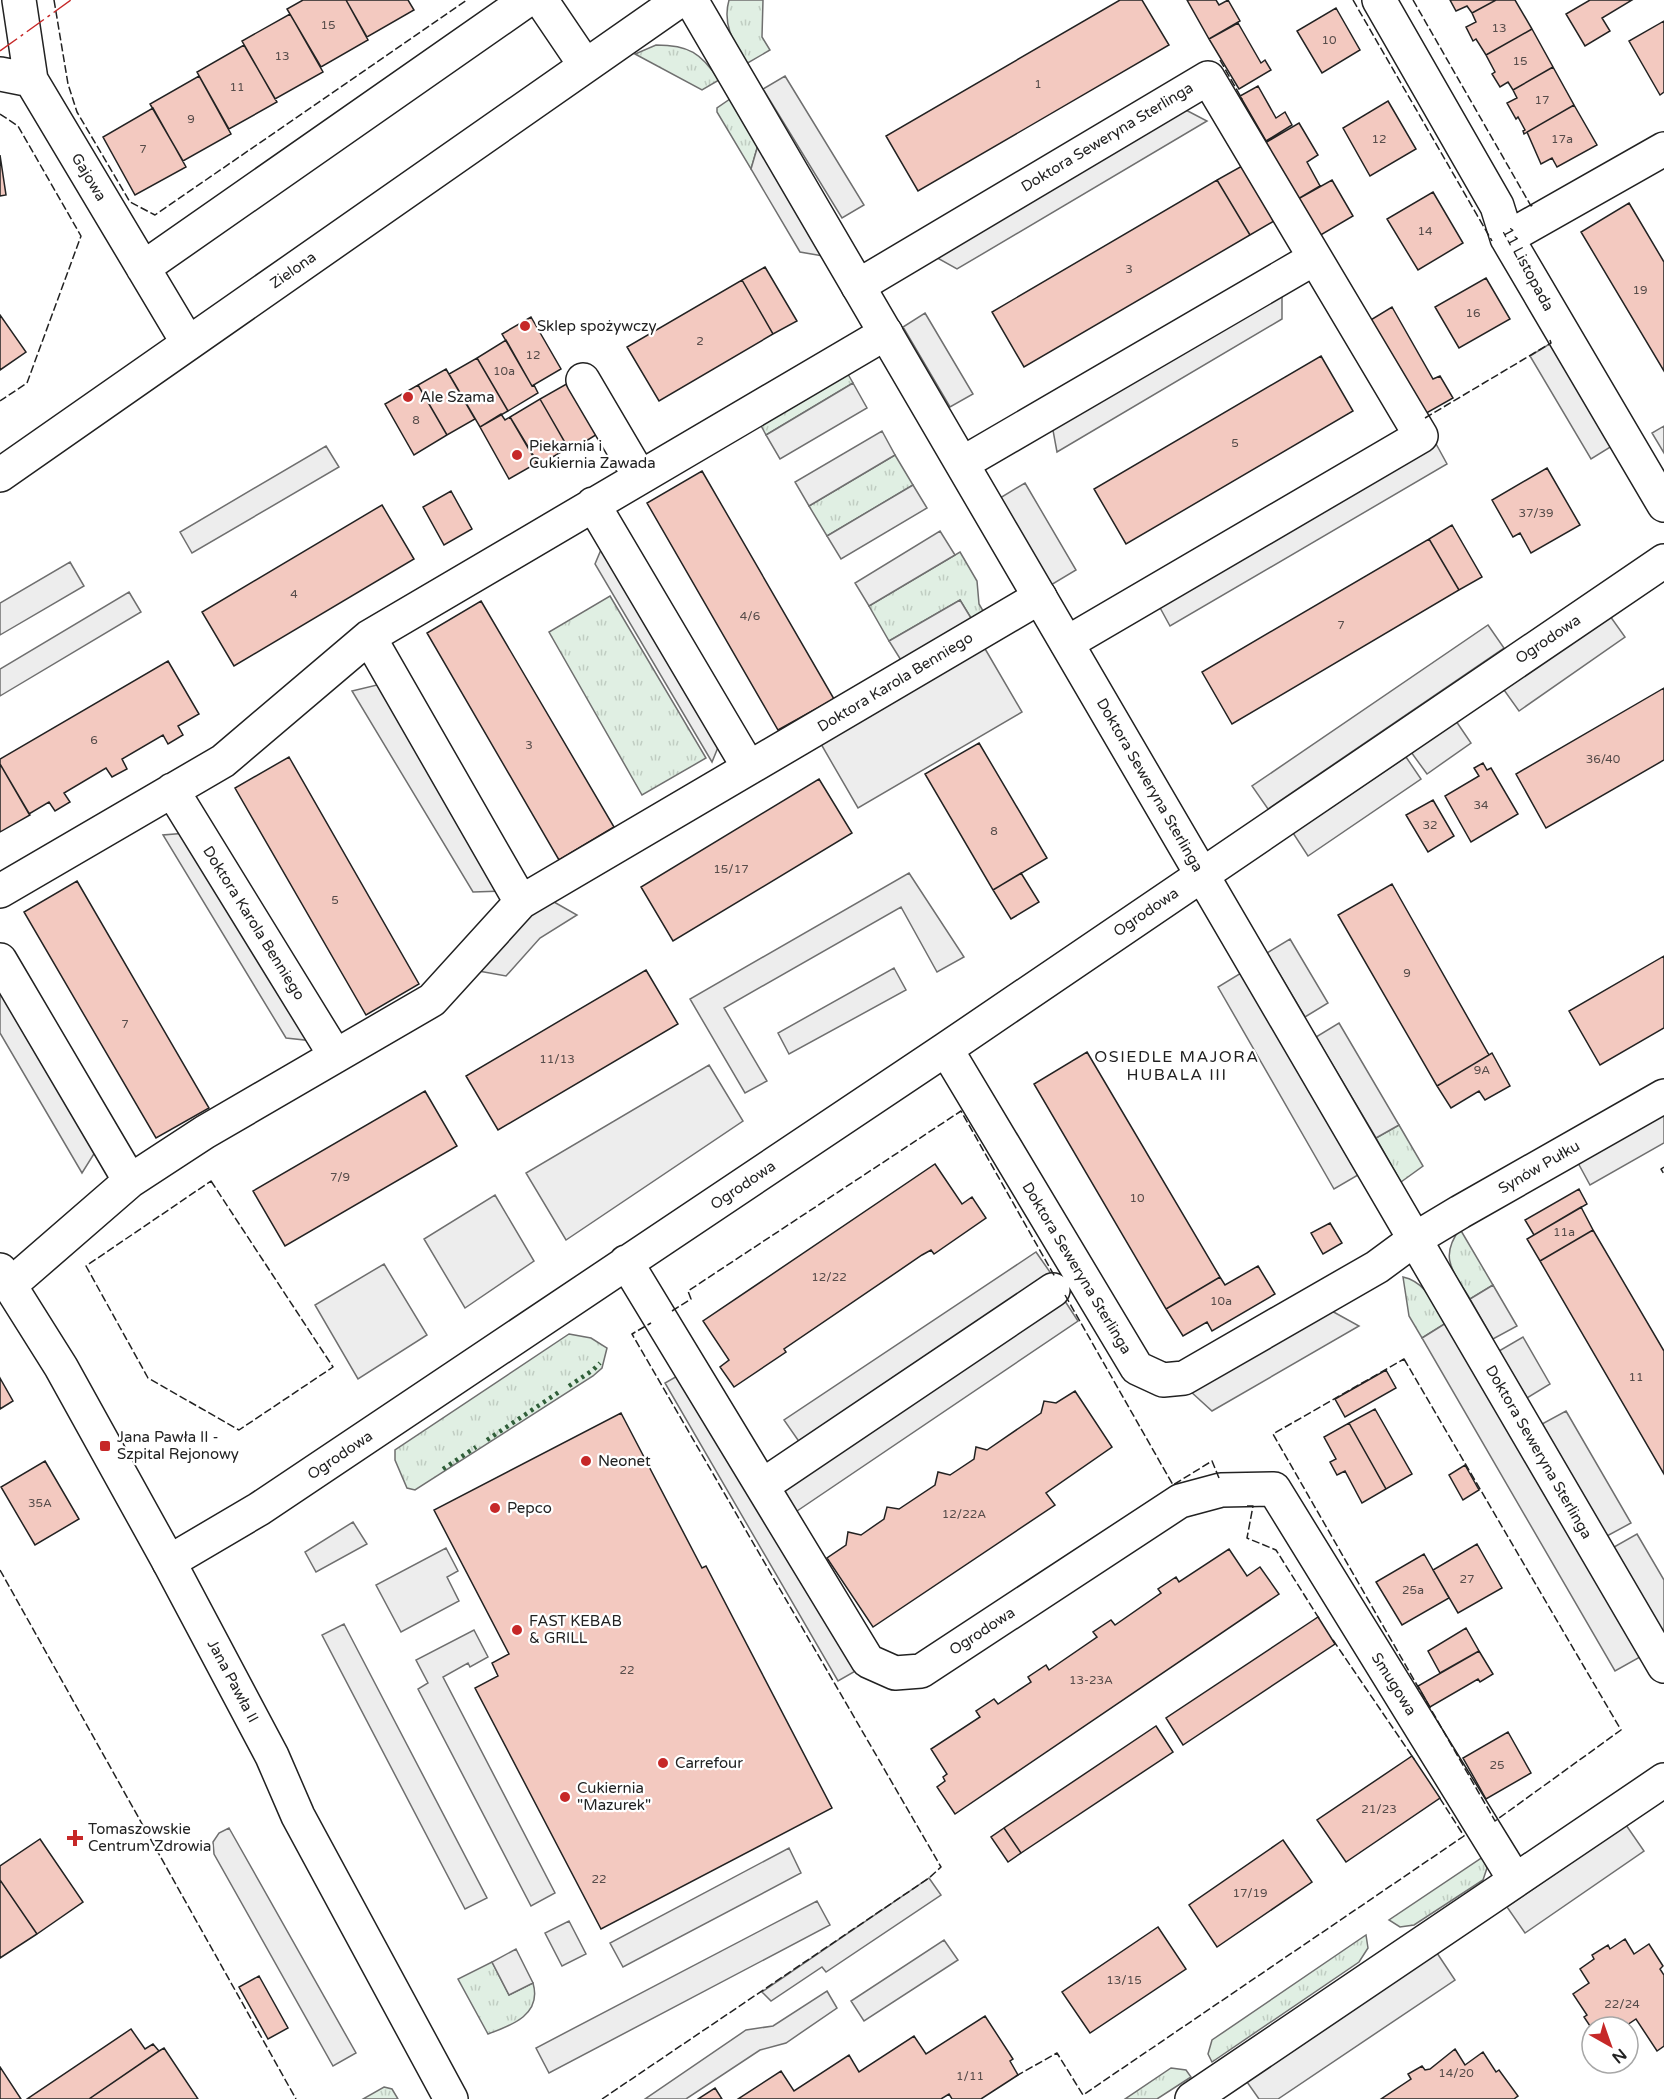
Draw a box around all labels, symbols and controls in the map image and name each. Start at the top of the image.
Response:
house number: 15 [320,18,336,32]
house number: 13 [1491,21,1507,35]
house number: 10 [1321,33,1337,47]
house number: 13 [274,49,290,63]
house number: 15 [1512,54,1528,68]
house number: 1 [1034,77,1042,91]
street label: Doktora Seweryna Sterlinga [1018,78,1196,196]
house number: 11 [229,80,245,94]
house number: 17 [1534,93,1550,107]
house number: 9 [187,112,195,126]
house number: 12 [1371,132,1387,146]
house number: 17a [1551,132,1573,146]
house number: 7 [139,142,147,156]
street label: Gajowa [68,150,110,204]
house number: 14 [1417,224,1433,238]
street label: 11 Listopada [1498,224,1558,314]
street label: Zielona [266,248,320,292]
house number: 3 [1125,262,1133,276]
house number: 19 [1632,283,1648,297]
house number: 16 [1465,306,1481,320]
place label: Sklep spożywczy [537,317,657,335]
marker: Sklep spożywczy [518,319,532,333]
house number: 2 [696,334,704,348]
house number: 12 [525,348,541,362]
house number: 10a [493,364,515,378]
place label: Ale Szama [420,388,495,406]
marker: Ale Szama [401,390,415,404]
house number: 8 [412,413,420,427]
house number: 5 [1231,436,1239,450]
place label: Piekarnia i Cukiernia Zawada [529,437,656,472]
marker: Piekarnia i Cukiernia Zawada [510,448,524,462]
house number: 37/39 [1518,506,1554,520]
house number: 4 [290,587,298,601]
house number: 4/6 [740,609,760,623]
street label: Ogrodowa [1512,611,1584,667]
house number: 7 [1337,618,1345,632]
street label: Doktora Karola Benniego [814,628,976,736]
street label: Doktora Seweryna Sterlinga [1093,695,1207,875]
house number: 6 [90,733,98,747]
house number: 3 [525,738,533,752]
house number: 36/40 [1586,752,1621,766]
house number: 34 [1473,798,1489,812]
house number: 32 [1422,818,1438,832]
house number: 8 [990,824,998,838]
street label: Doktora Karola Benniego [199,843,309,1003]
house number: 15/17 [713,862,749,876]
street label: Ogrodowa [1110,884,1182,940]
house number: 5 [331,893,339,907]
house number: 9 [1403,966,1411,980]
house number: 7 [121,1017,129,1031]
district label: OSIEDLE MAJORA HUBALA III [1094,1047,1260,1085]
house number: 11/13 [539,1052,575,1066]
house number: 9A [1474,1063,1490,1077]
street label: Synów Pułku [1495,1136,1583,1198]
street label: Ogrodowa [707,1157,779,1213]
house number: 7/9 [330,1170,350,1184]
street label: Doktora Seweryna Sterlinga [1018,1179,1136,1357]
house number: 10 [1129,1191,1145,1205]
house number: 11a [1553,1225,1575,1239]
house number: 12/22 [811,1270,847,1284]
house number: 10a [1210,1294,1232,1308]
street label: Doktora Seweryna Sterlinga [1482,1362,1596,1542]
house number: 11 [1628,1370,1644,1384]
street label: Ogrodowa [304,1427,376,1483]
place label: Jana Pawła II - Szpital Rejonowy [117,1428,239,1463]
marker: Jana Pawła II - Szpital Rejonowy [98,1439,112,1453]
place label: Neonet [598,1452,651,1470]
marker: Neonet [579,1454,593,1468]
house number: 35A [28,1496,52,1510]
place label: Pepco [507,1499,552,1517]
marker: Pepco [488,1501,502,1515]
house number: 12/22A [942,1507,986,1521]
house number: 27 [1459,1572,1475,1586]
house number: 25a [1402,1583,1424,1597]
street label: Ogrodowa [946,1603,1018,1659]
place label: FAST KEBAB & GRILL [529,1612,622,1647]
marker: FAST KEBAB & GRILL [510,1623,524,1637]
street label: Jana Pawła II [204,1636,262,1726]
street label: Smugowa [1368,1649,1420,1719]
house number: 22 [619,1663,635,1677]
house number: 13-23A [1069,1673,1113,1687]
place label: Carrefour [675,1754,743,1772]
marker: Carrefour [656,1756,670,1770]
house number: 25 [1489,1758,1505,1772]
place label: Cukiernia "Mazurek" [577,1779,651,1814]
marker: Cukiernia "Mazurek" [558,1790,572,1804]
house number: 21/23 [1361,1802,1397,1816]
place label: Tomaszowskie Centrum Zdrowia [88,1820,212,1855]
marker: Tomaszowskie Centrum Zdrowia [66,1829,84,1847]
house number: 22 [591,1872,607,1886]
house number: 17/19 [1232,1886,1268,1900]
house number: 13/15 [1106,1973,1142,1987]
house number: 22/24 [1604,1997,1640,2011]
north arrow [1580,2015,1640,2075]
text: N [1608,2044,1630,2068]
house number: 14/20 [1438,2066,1474,2080]
house number: 1/11 [956,2069,984,2083]

